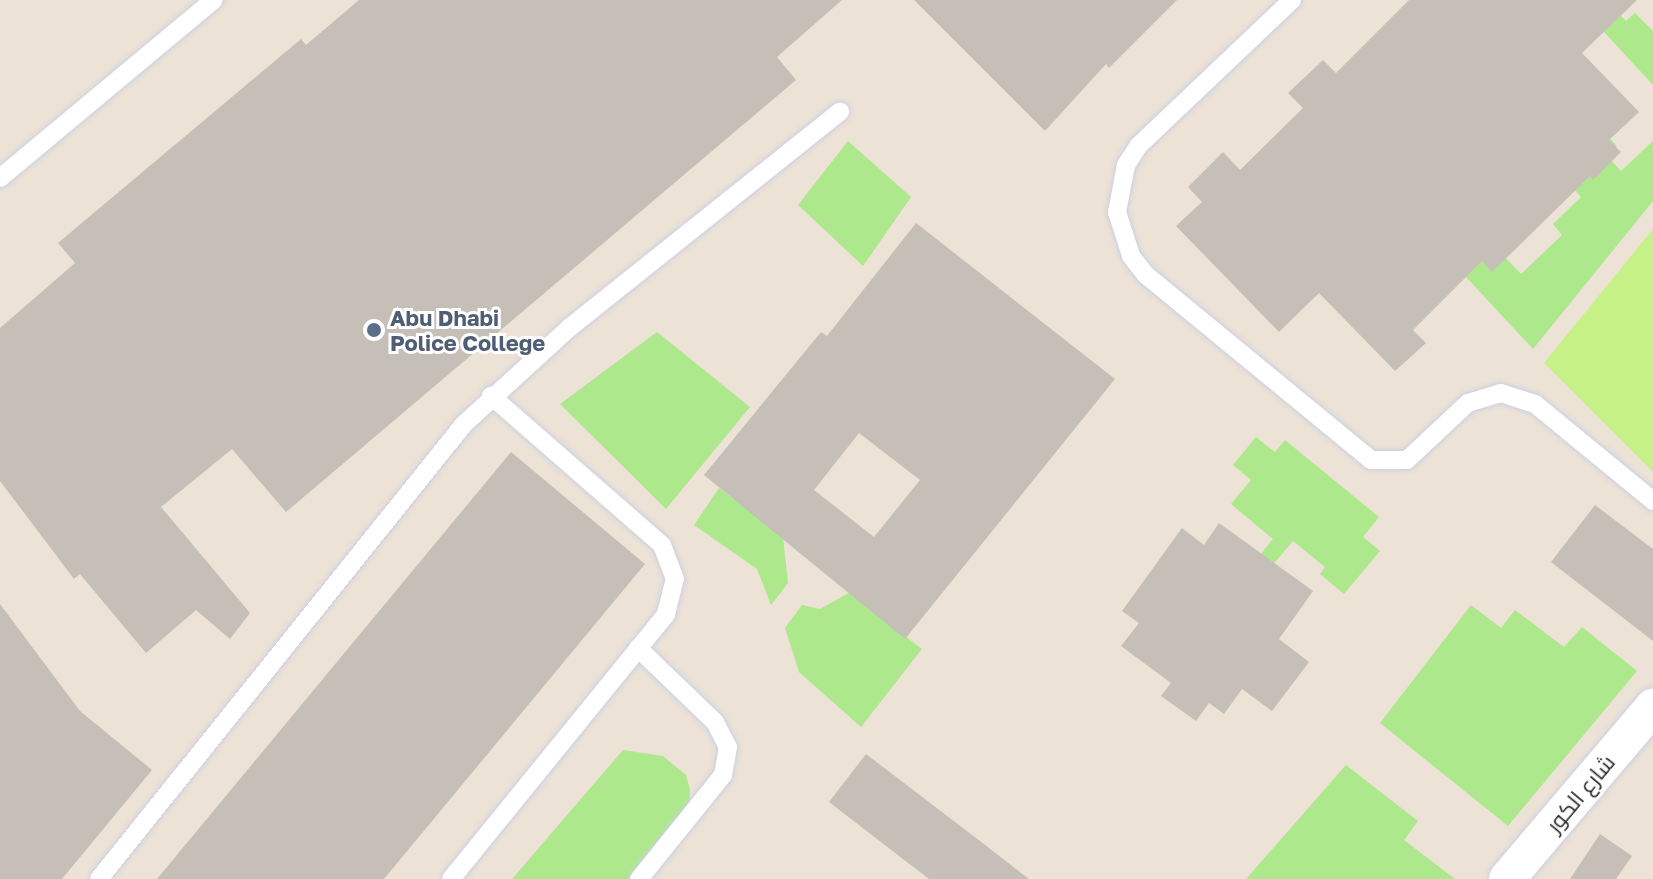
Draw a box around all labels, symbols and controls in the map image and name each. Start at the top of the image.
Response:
place label: Abu Dhabi Police College [390,304,545,356]
marker: Abu Dhabi Police College [365,321,383,339]
street label: شارع الكور [1540,749,1620,837]

